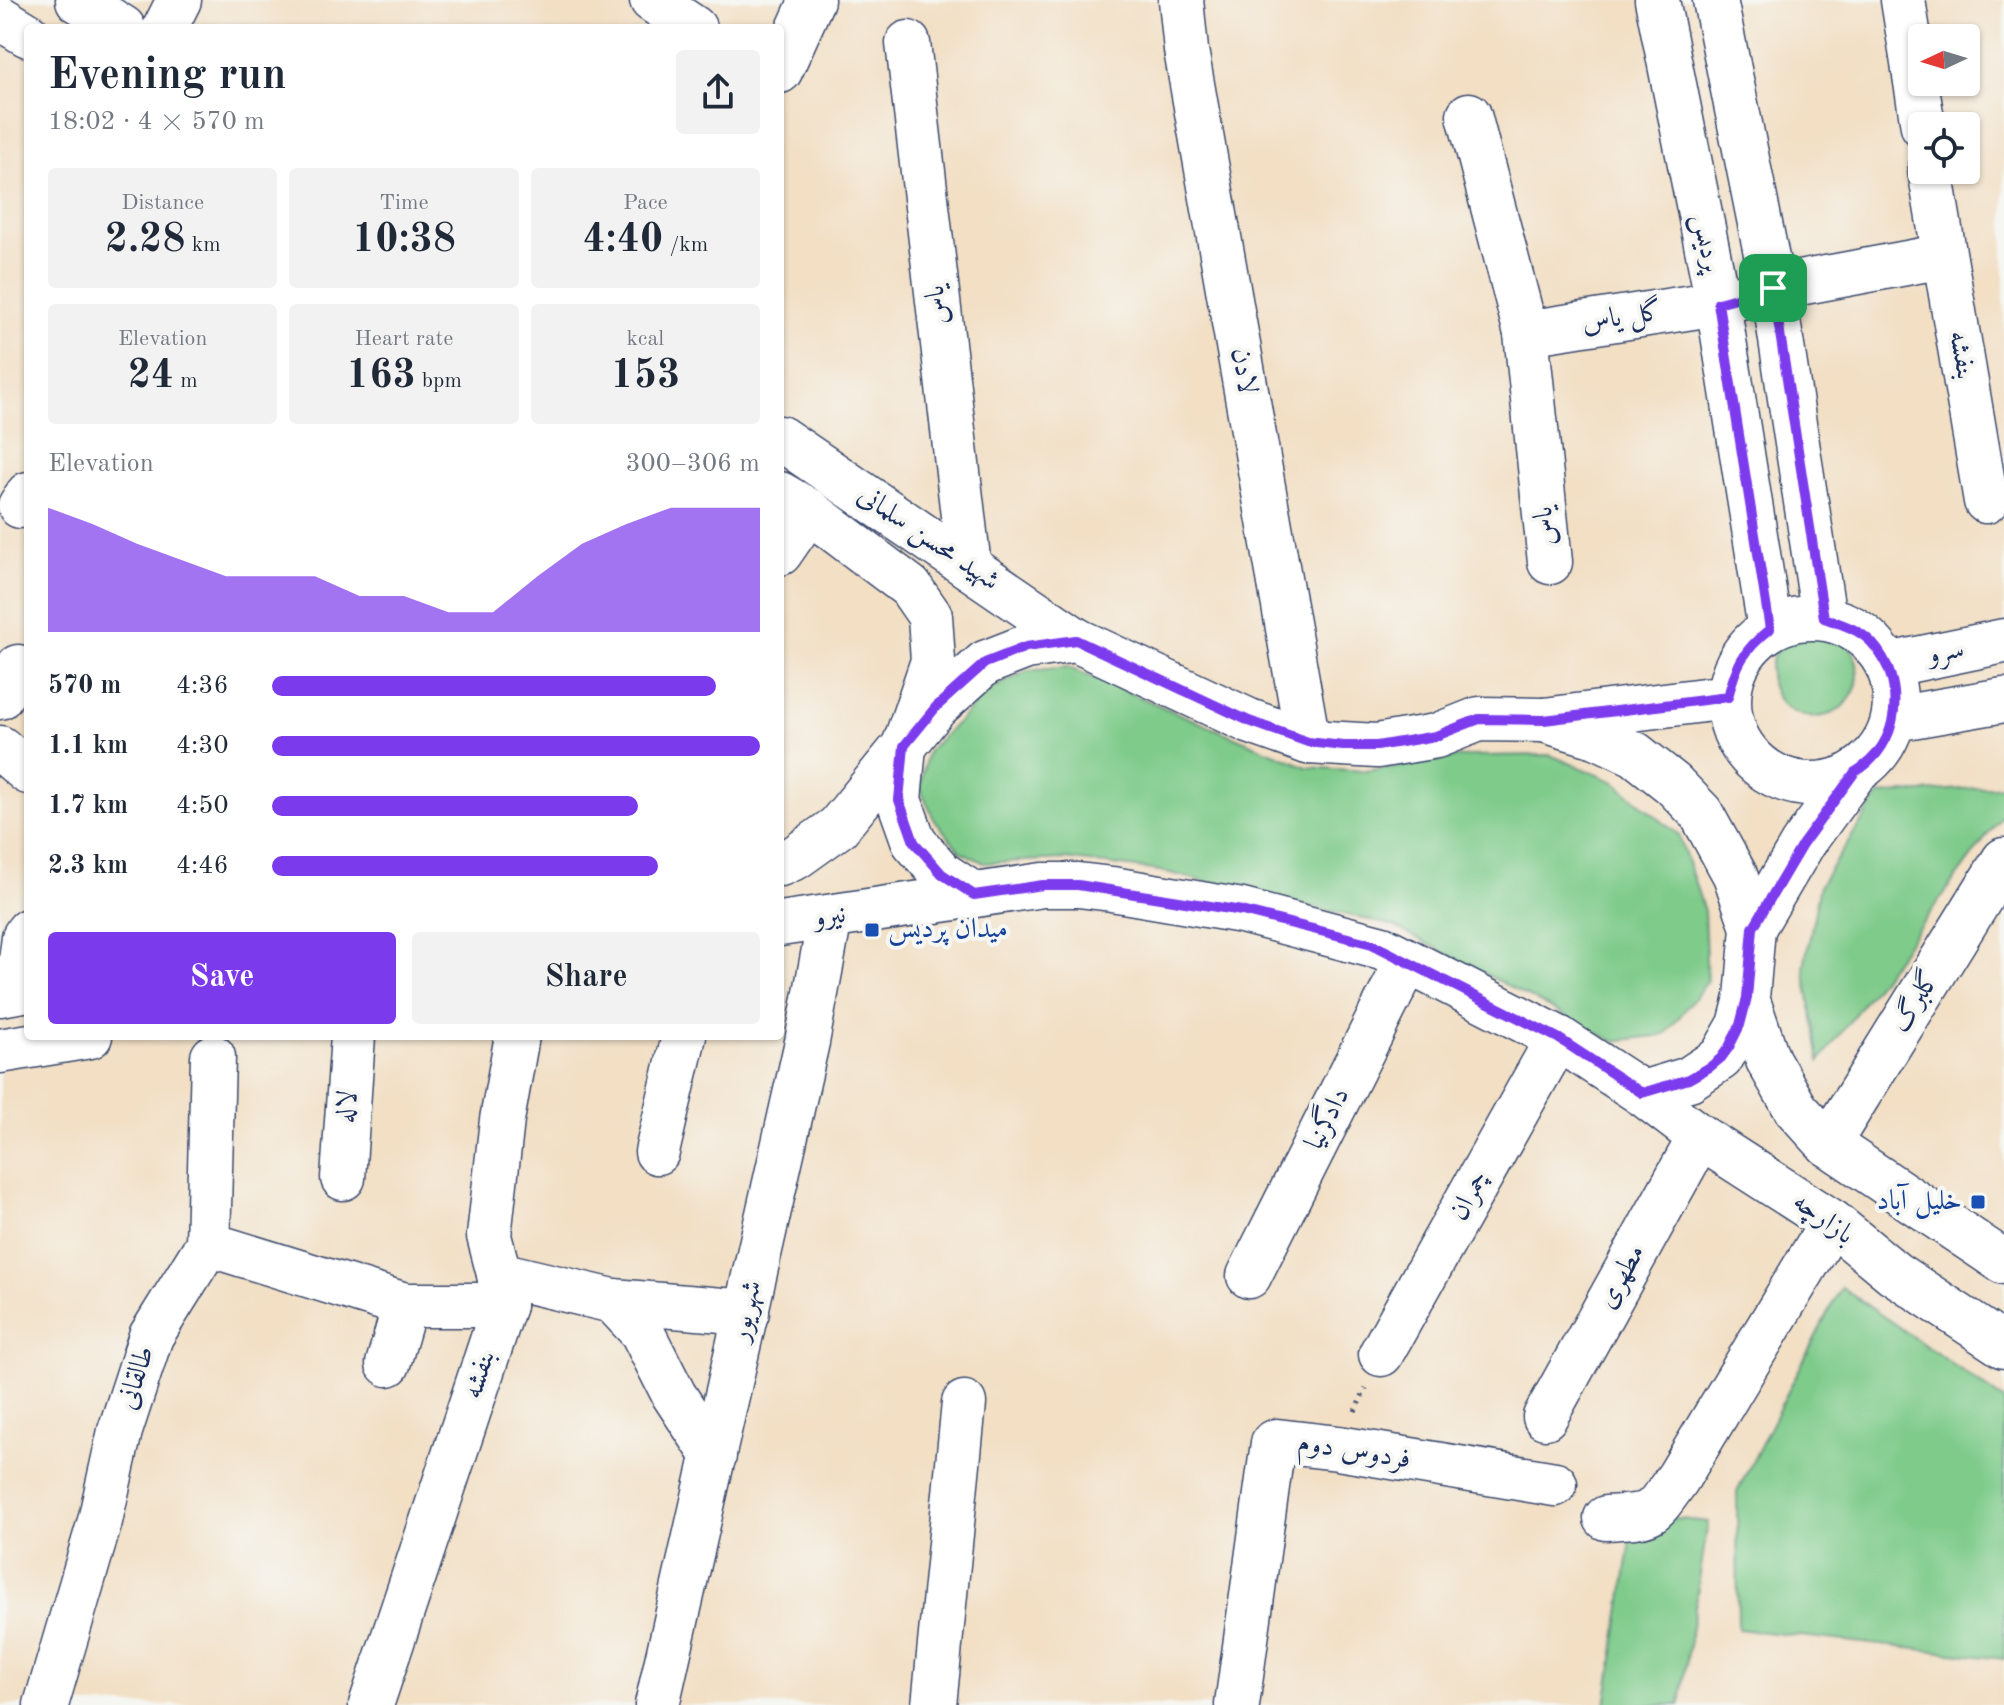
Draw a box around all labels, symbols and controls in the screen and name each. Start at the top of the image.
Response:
north arrow [1908,24,1980,96]
map controls [1908,24,1980,184]
button: share [676,50,760,134]
text: Evening run [48,54,286,98]
text: 18:02 · 4 × 570 m [48,109,265,135]
button: locate [1908,112,1980,184]
text: Distance [121,192,204,214]
text: Time [379,192,429,214]
text: Pace [623,192,668,214]
street label: پردیس [1685,211,1726,278]
text: 2.28 [105,221,186,261]
text: 10:38 [352,221,456,261]
text: 4:40 [582,221,663,261]
text: km [186,234,221,256]
text: /km [663,234,708,256]
pin [1739,254,1807,322]
icon: arrive [1751,266,1795,310]
street label: یاس [921,282,955,326]
street label: گل یاس [1579,293,1664,341]
text: Elevation [118,328,207,350]
text: Heart rate [355,328,453,350]
text: kcal [626,328,664,350]
street label: بنفشه [1942,329,1979,382]
street label: لادن [1225,346,1261,396]
text: 24 [128,357,174,397]
text: 163 [346,357,416,397]
text: 153 [611,357,680,397]
text: m [174,370,198,392]
text: bpm [416,370,462,392]
text: Elevation [48,451,154,477]
text: 300–306 m [625,451,760,477]
street label: شهید محسن سلمانی [851,481,1004,598]
street label: یاس [1530,503,1563,547]
street label: سرو [1922,636,1967,673]
text: 570 m [48,673,121,699]
text: 4:36 [176,673,229,699]
text: 1.1 km [48,733,128,759]
text: 4:30 [176,733,229,759]
text: 1.7 km [48,793,128,819]
text: 4:50 [176,793,229,819]
text: 2.3 km [48,853,128,879]
text: 4:46 [176,853,229,879]
street label: نیرو [809,901,848,934]
place label: میدان پردیس [888,916,1008,946]
marker: میدان پردیس [863,921,881,939]
button: Save [48,932,396,1024]
button: Share [412,932,760,1024]
street label: گلبرگ [1882,964,1946,1038]
street label: دادگرنیا [1294,1080,1356,1155]
street label: لاله [333,1089,363,1125]
street label: چمران [1445,1166,1496,1226]
place label: خلیل آباد [1876,1183,1962,1219]
street label: بازارچه [1786,1188,1859,1253]
marker: خلیل آباد [1969,1193,1987,1211]
street label: مطهری [1593,1240,1652,1314]
street label: شهریور [726,1278,770,1348]
street label: طالقانی [114,1343,160,1413]
street label: بنفشه [459,1347,502,1403]
street label: فردوس دوم [1294,1429,1412,1483]

